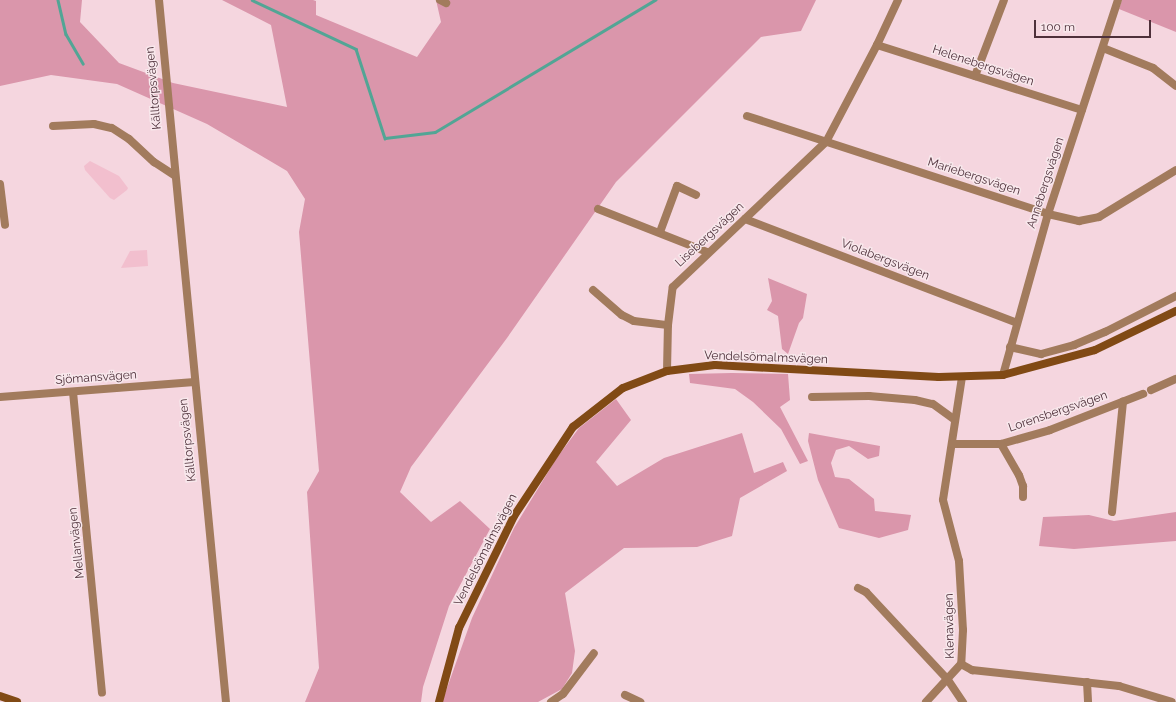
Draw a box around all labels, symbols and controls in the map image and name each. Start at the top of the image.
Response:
scale bar [1036,12,1153,38]
text: 100 m [1041,20,1075,34]
street label: Helenebergsvägen [930,43,1036,89]
street label: Källtorpsvägen [143,46,165,130]
street label: Annebergsvägen [1024,136,1068,230]
street label: Mariebergsvägen [926,155,1022,199]
street label: Lisebergsvägen [673,200,747,270]
street label: Violabergsvägen [839,237,931,283]
street label: Vendelsömalmsvägen [704,349,828,367]
street label: Sjömansvägen [55,368,137,388]
street label: Lorensbergsvägen [1007,388,1109,436]
street label: Källtorpsvägen [176,398,200,482]
street label: Vendelsömalmsvägen [451,492,521,608]
street label: Mellanvägen [66,507,88,579]
street label: Klenavägen [942,593,958,659]

